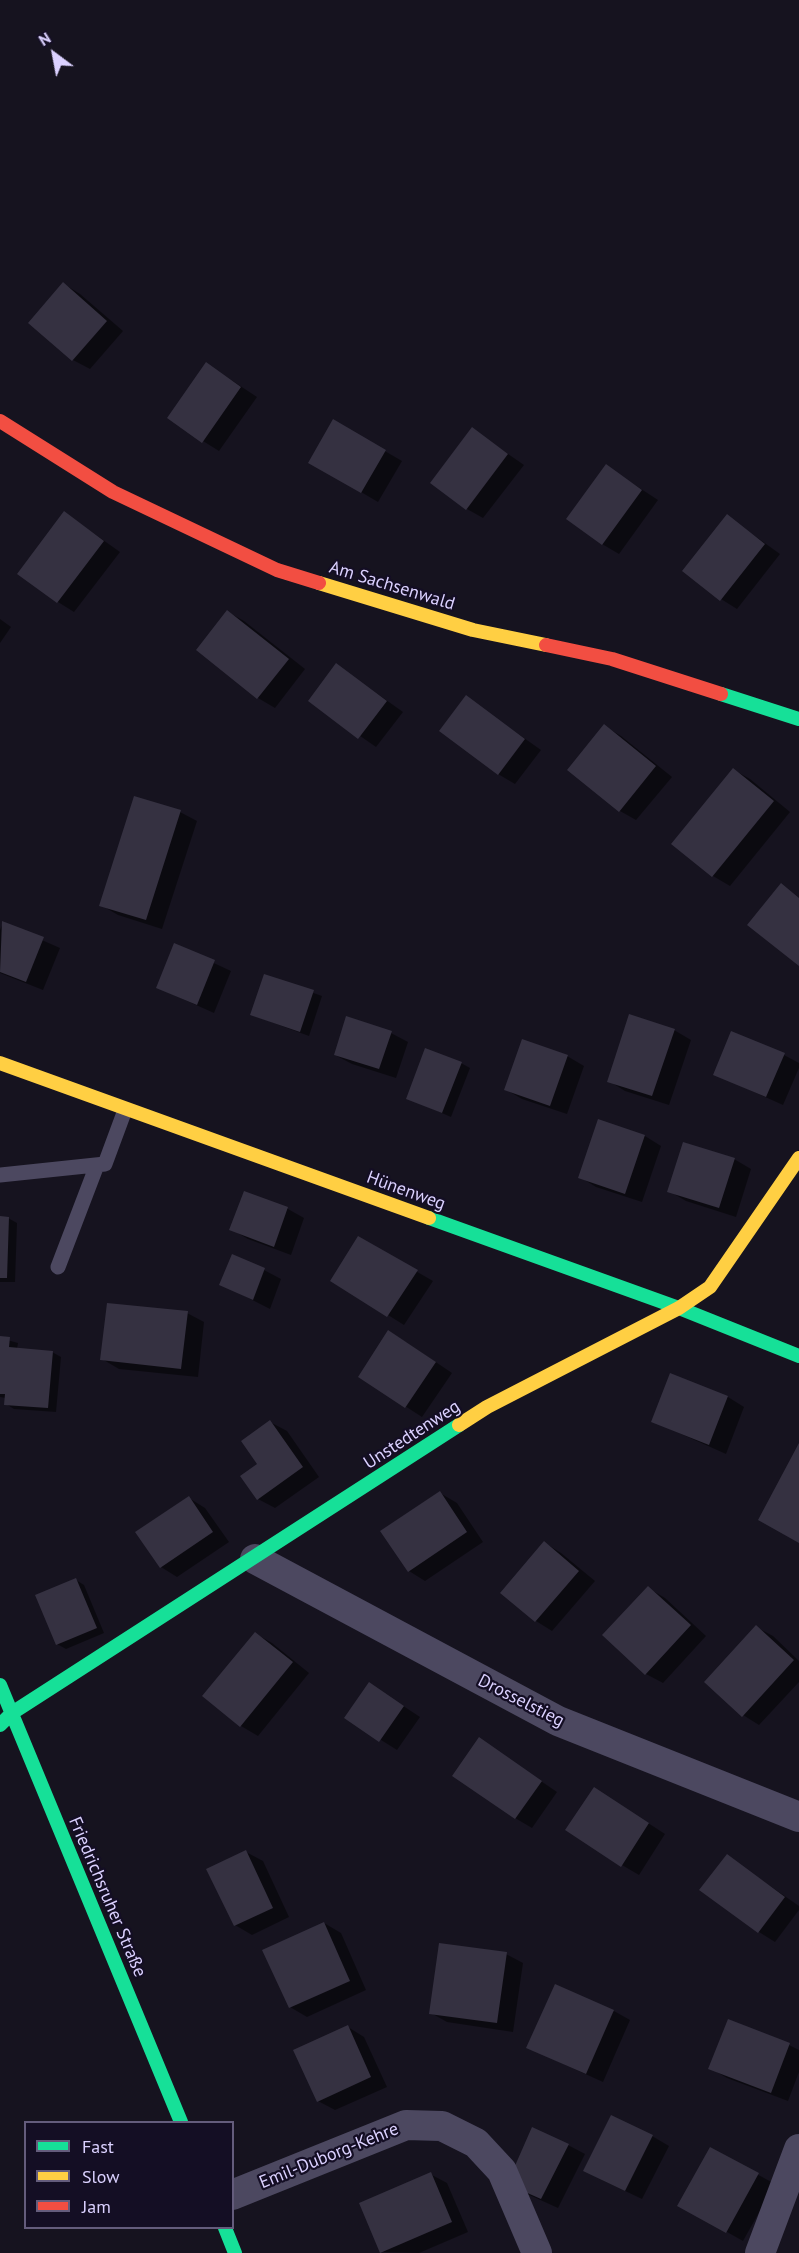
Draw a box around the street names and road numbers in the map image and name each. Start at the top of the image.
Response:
street label: Am Sachsenwald [327,557,457,615]
street label: Hünenweg [364,1167,448,1215]
street label: Unstedtenweg [360,1396,464,1474]
street label: Drosselstieg [474,1670,568,1732]
street label: Friedrichsruher Straße [63,1814,151,1980]
street label: Emil-Duborg-Kehre [256,2118,402,2194]

